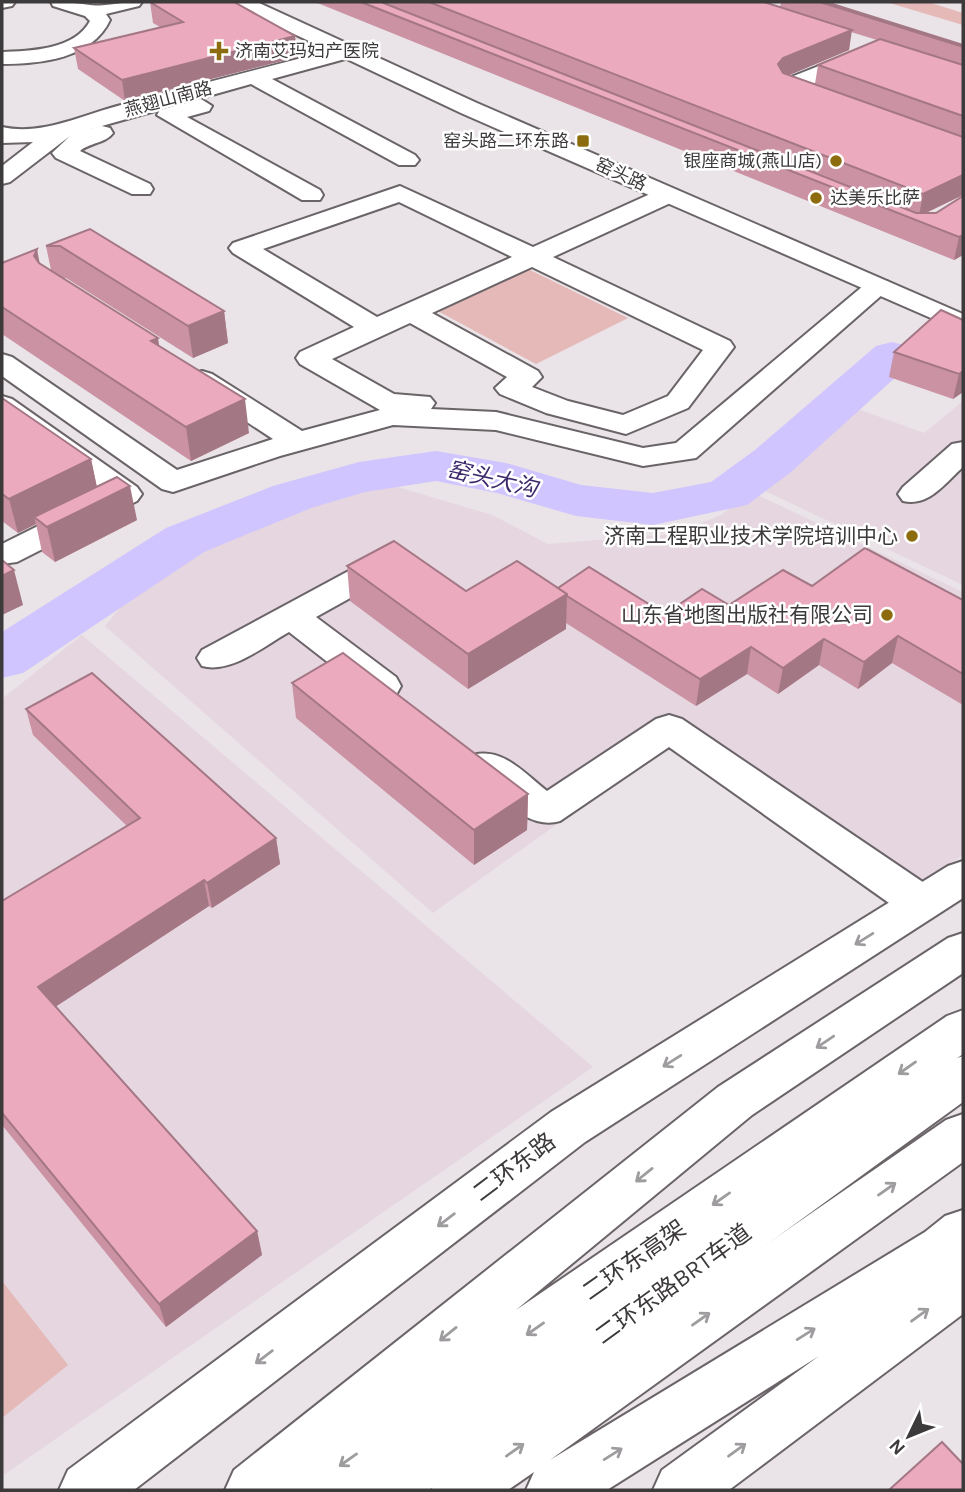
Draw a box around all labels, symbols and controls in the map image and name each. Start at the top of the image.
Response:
place label: 济南艾玛妇产医院 [235,40,379,62]
marker: 济南艾玛妇产医院 [209,41,229,61]
street label: 燕翅山南路 [122,77,214,121]
place label: 窑头路二环东路 [443,130,569,152]
marker: 窑头路二环东路 [575,133,591,149]
place label: 银座商城(燕山店) [683,150,822,172]
street label: 窑头路 [592,153,650,195]
marker: 银座商城(燕山店) [828,153,844,169]
place label: 达美乐比萨 [830,187,920,209]
marker: 达美乐比萨 [808,190,824,206]
water label: 窑头大沟 [444,455,543,503]
place label: 济南工程职业技术学院培训中心 [604,524,898,548]
marker: 济南工程职业技术学院培训中心 [904,528,920,544]
place label: 山东省地图出版社有限公司 [621,603,873,627]
marker: 山东省地图出版社有限公司 [879,607,895,623]
one-way arrow [855,933,875,947]
one-way arrow [815,1036,835,1050]
one-way arrow [663,1054,682,1069]
one-way arrow [898,1061,917,1075]
street label: 二环东路 [467,1127,561,1207]
one-way arrow [636,1167,654,1183]
one-way arrow [877,1181,896,1196]
one-way arrow [712,1192,731,1206]
one-way arrow [437,1212,455,1227]
street label: 二环东高架 [577,1214,691,1306]
street label: 二环东路BRT车道 [590,1218,756,1350]
one-way arrow [910,1308,929,1322]
one-way arrow [691,1312,710,1326]
one-way arrow [526,1322,545,1336]
one-way arrow [440,1326,458,1341]
one-way arrow [796,1326,816,1340]
one-way arrow [255,1349,274,1364]
north arrow [874,1401,944,1471]
text: N [885,1434,910,1459]
one-way arrow [505,1443,524,1457]
one-way arrow [727,1443,746,1457]
one-way arrow [603,1447,622,1462]
one-way arrow [339,1453,358,1467]

